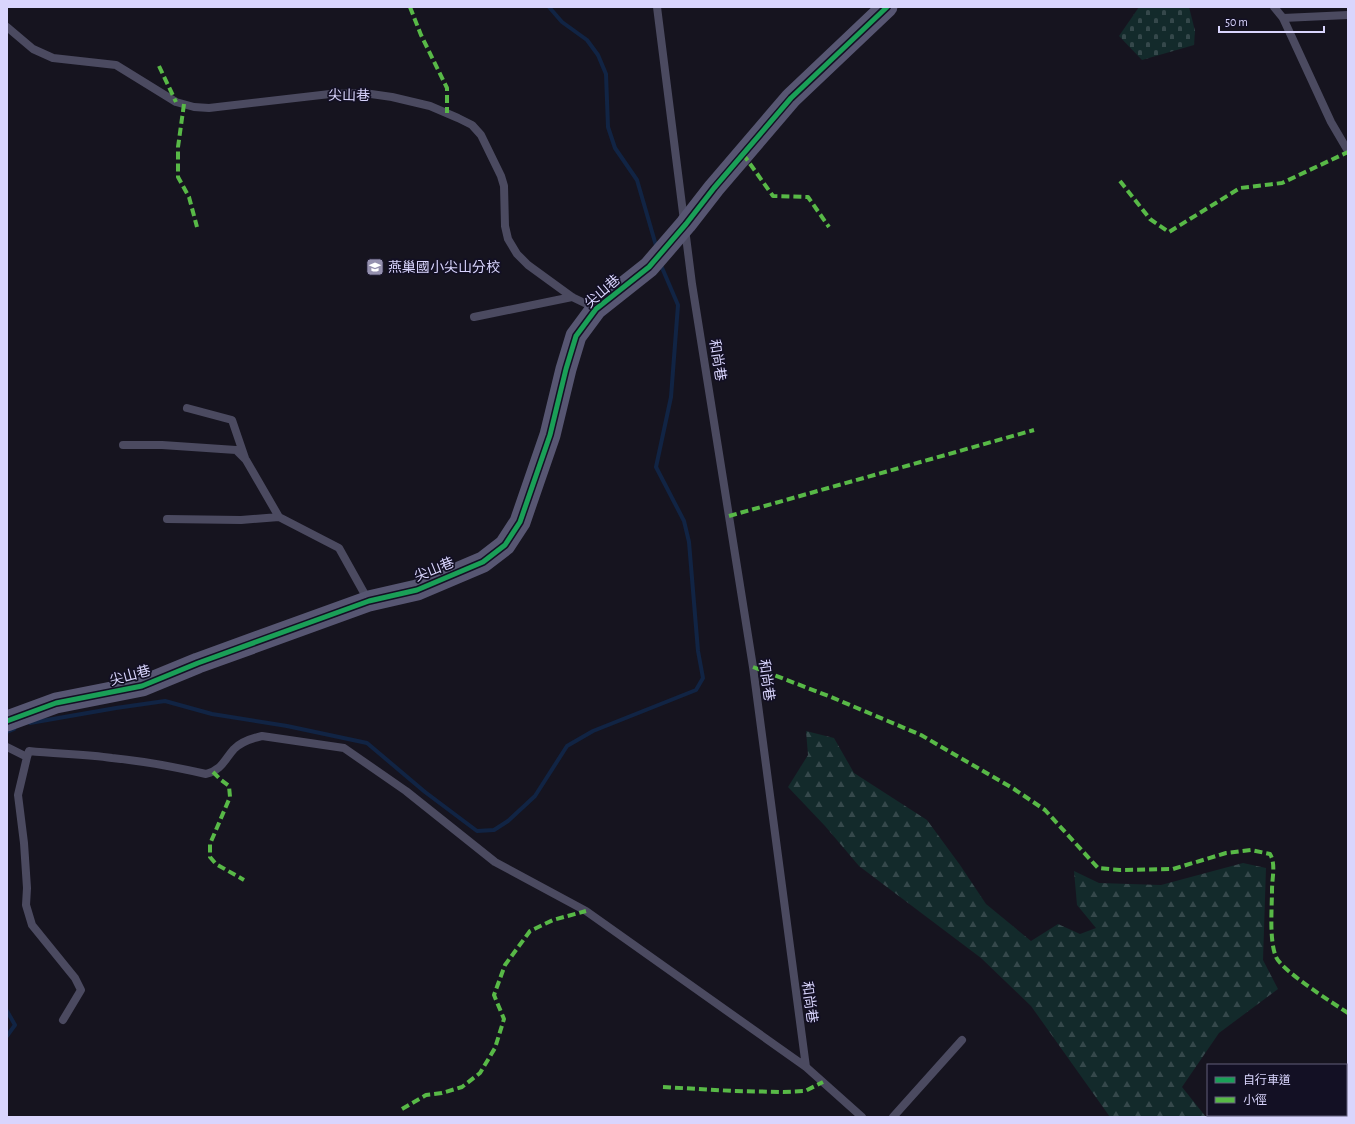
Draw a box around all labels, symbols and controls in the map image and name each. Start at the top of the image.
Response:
scale bar [1219,8,1324,34]
text: 50 m [1225,16,1248,28]
street label: 尖山巷 [328,88,370,103]
school or university icon: 燕巢國小尖山分校 [365,257,385,277]
place label: 燕巢國小尖山分校 [388,259,500,275]
street label: 尖山巷 [582,272,623,311]
street label: 和尚巷 [707,338,728,382]
street label: 尖山巷 [412,555,456,584]
street label: 和尚巷 [756,658,777,702]
street label: 尖山巷 [108,663,152,688]
street label: 和尚巷 [799,980,820,1024]
legend [1207,1064,1347,1116]
text: 自行車道 [1243,1073,1291,1086]
text: 小徑 [1243,1093,1267,1106]

